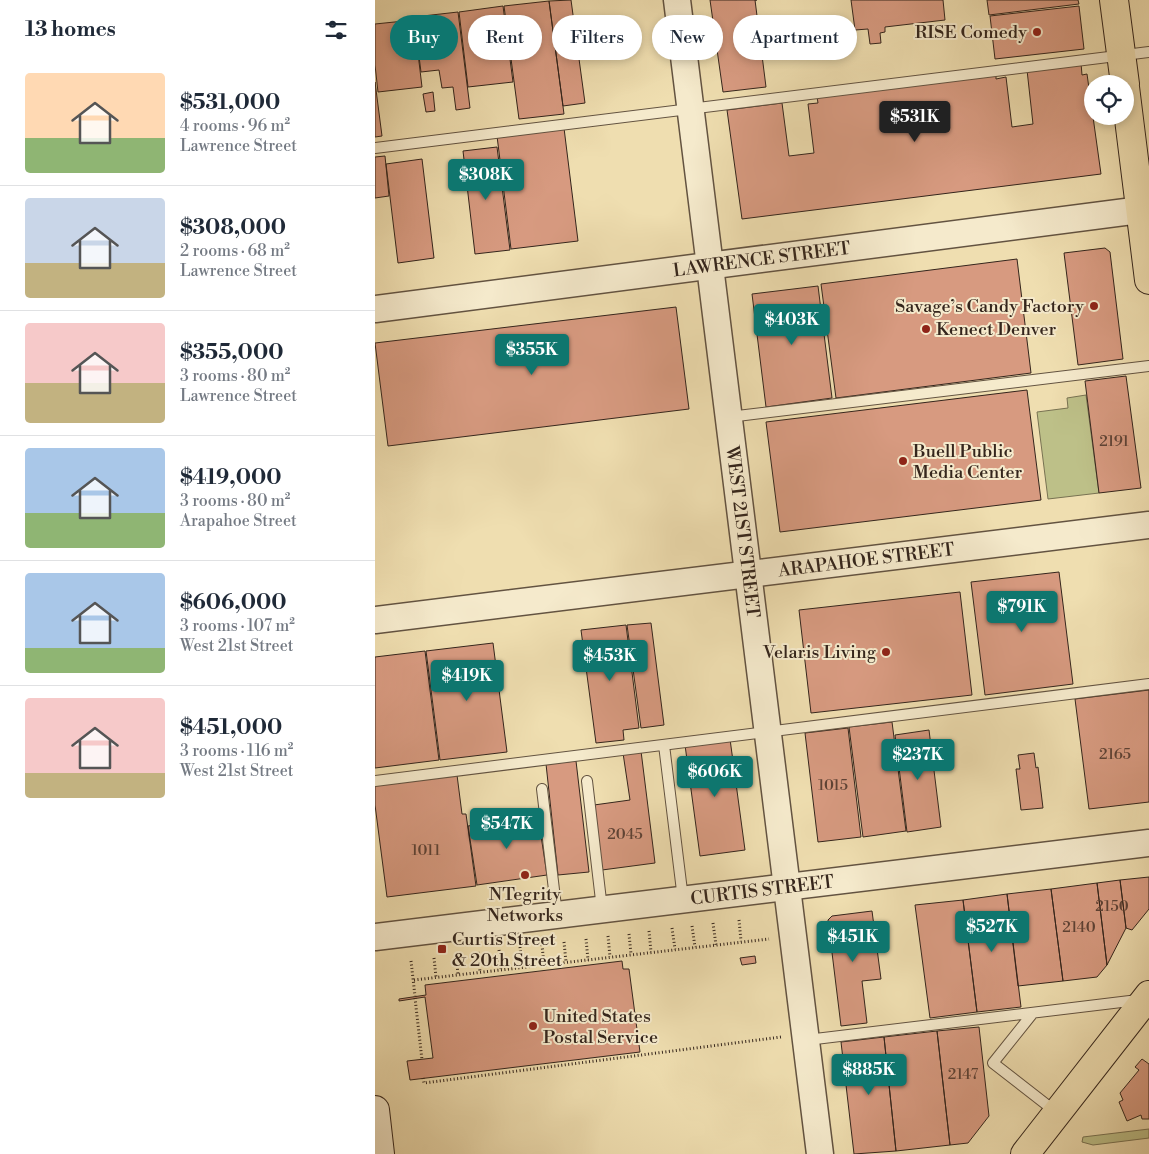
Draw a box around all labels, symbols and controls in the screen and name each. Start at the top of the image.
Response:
chip: Buy [390,15,458,60]
chip: Rent [468,15,542,60]
chip: Filters [552,15,642,60]
chip: New [652,15,723,60]
chip: Apartment [733,15,857,60]
icon: filters [322,16,350,44]
text: 13 homes [25,17,116,43]
place label: RISE Comedy [915,21,1027,44]
marker: RISE Comedy [1031,26,1043,38]
map controls [1084,75,1134,125]
button: locate [1084,75,1134,125]
text: $531,000 [180,90,280,116]
icon: home [65,93,125,153]
pin: $531K [880,100,950,143]
text: $531K [890,107,940,127]
text: 4 rooms · 96 m² [180,116,290,136]
text: Lawrence Street [180,136,297,156]
pin: $308K [451,158,521,201]
text: $308K [459,165,513,185]
text: $308,000 [180,215,286,241]
icon: home [65,218,125,278]
street label: LAWRENCE STREET [672,236,852,282]
text: 2 rooms · 68 m² [180,241,290,261]
text: Lawrence Street [180,261,297,281]
place label: Savage’s Candy Factory [895,295,1084,318]
marker: Savage’s Candy Factory [1088,300,1100,312]
pin: $403K [757,304,827,346]
text: $403K [765,310,819,330]
place label: Kenect Denver [936,318,1057,341]
marker: Kenect Denver [920,323,932,335]
pin: $355K [497,334,567,376]
text: $355,000 [180,340,283,366]
text: $355K [506,340,558,360]
icon: home [65,343,125,403]
text: 3 rooms · 80 m² [180,366,290,386]
text: Lawrence Street [180,386,297,406]
house number: 2191 [1099,432,1129,451]
place label: Buell Public Media Center [912,440,1022,484]
street label: WEST 21ST STREET [721,444,765,619]
marker: Buell Public Media Center [897,455,909,467]
text: $419,000 [180,465,282,491]
icon: home [65,468,125,528]
text: 3 rooms · 80 m² [180,491,290,511]
text: Arapahoe Street [180,511,297,531]
street label: ARAPAHOE STREET [776,537,956,582]
text: $606,000 [180,590,286,616]
pin: $791K [987,590,1057,633]
icon: home [65,593,125,653]
text: $791K [998,597,1046,617]
text: 3 rooms · 107 m² [180,616,295,636]
text: West 21st Street [180,636,293,656]
pin: $453K [575,640,645,682]
place label: Velaris Living [762,641,877,664]
text: $453K [584,646,636,666]
marker: Velaris Living [880,646,892,658]
pin: $419K [432,660,502,702]
text: $419K [442,666,492,686]
text: $451,000 [180,715,282,741]
icon: home [65,718,125,778]
pin: $237K [883,738,953,781]
text: 3 rooms · 116 m² [180,741,293,761]
text: $237K [892,745,944,765]
house number: 2165 [1099,745,1131,764]
pin: $606K [680,756,750,798]
text: West 21st Street [180,761,293,781]
text: $606K [688,762,742,782]
house number: 1015 [818,776,848,795]
pin: $547K [472,808,542,850]
text: $547K [481,814,533,834]
house number: 2045 [607,825,643,844]
house number: 1011 [412,841,441,860]
marker: NTegrity Networks [519,869,531,881]
street label: CURTIS STREET [689,870,835,910]
place label: NTegrity Networks [487,883,563,927]
house number: 2150 [1095,897,1129,916]
pin: $527K [957,910,1027,953]
text: $527K [966,917,1018,937]
house number: 2140 [1062,918,1096,937]
pin: $451K [818,920,888,963]
text: $451K [828,927,878,947]
place label: Curtis Street & 20th Street [452,928,563,972]
marker: Curtis Street & 20th Street [436,943,448,955]
place label: United States Postal Service [543,1005,658,1049]
marker: United States Postal Service [527,1020,539,1032]
pin: $885K [834,1054,904,1096]
text: $885K [843,1060,895,1080]
house number: 2147 [948,1065,979,1084]

